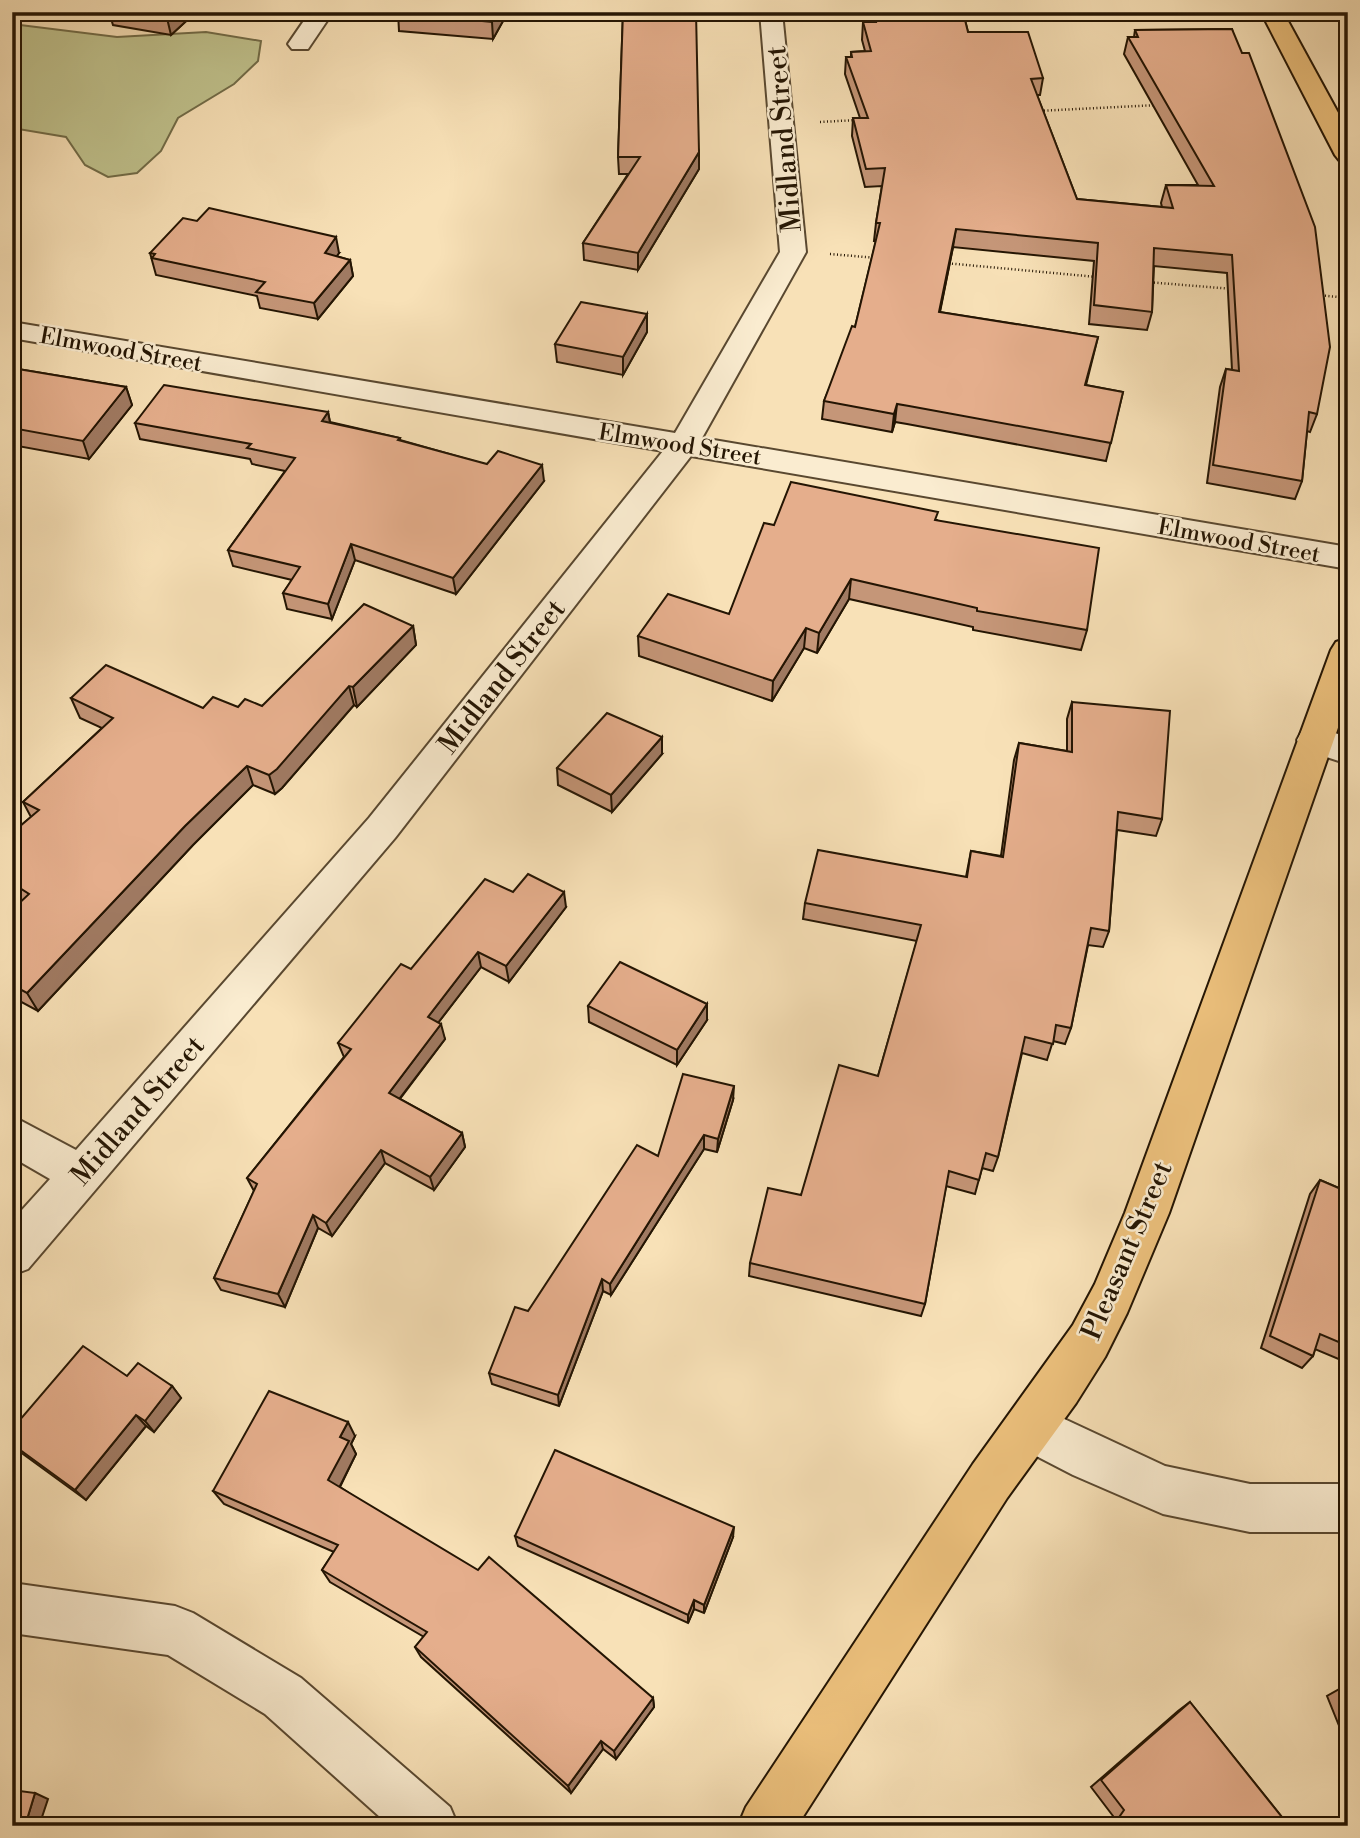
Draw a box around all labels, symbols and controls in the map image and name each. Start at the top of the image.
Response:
street label: Midland Street [759,44,810,233]
street label: Elmwood Street [37,322,204,378]
street label: Elmwood Street [596,418,763,472]
street label: Elmwood Street [1155,513,1322,569]
street label: Midland Street [431,592,574,761]
street label: Midland Street [64,1029,213,1193]
street label: Pleasant Street [1074,1156,1181,1345]

